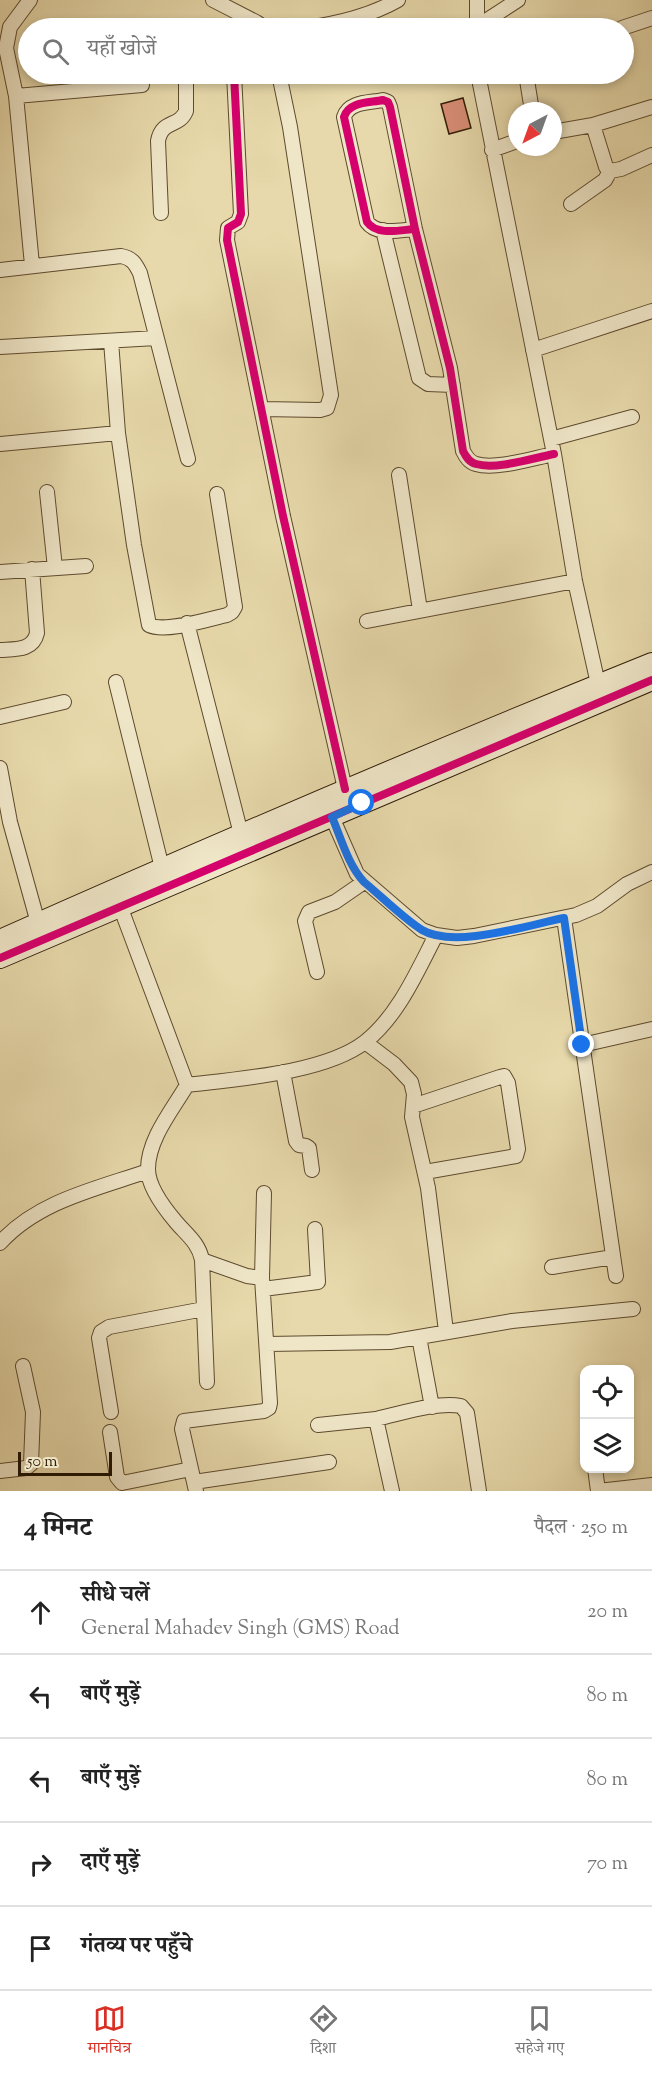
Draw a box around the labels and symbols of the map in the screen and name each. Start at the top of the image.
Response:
north arrow [508,102,562,156]
route start [348,789,374,815]
route end [568,1031,594,1057]
scale bar [18,1449,112,1476]

